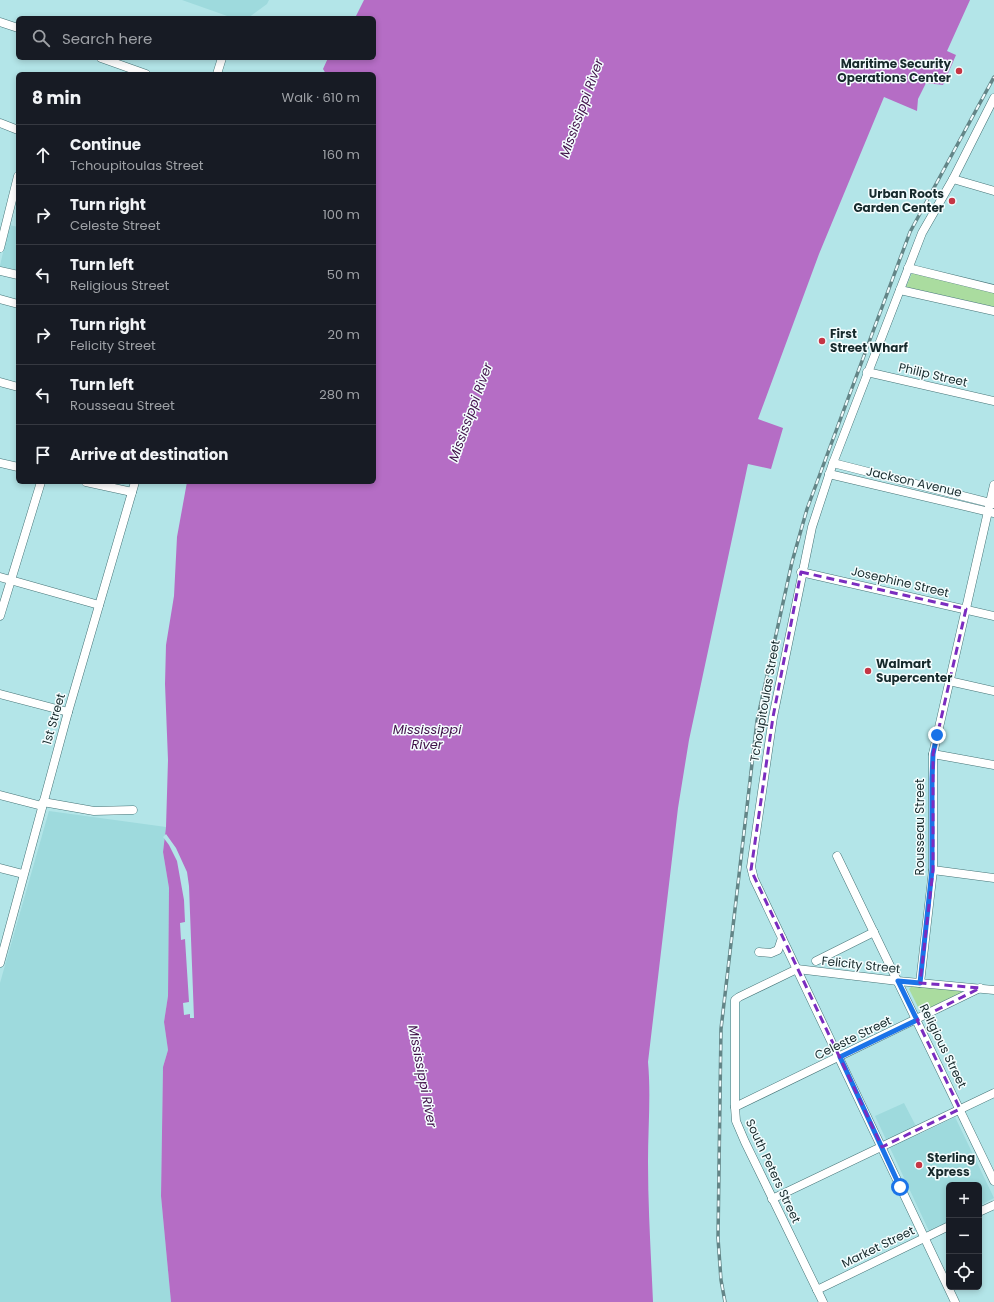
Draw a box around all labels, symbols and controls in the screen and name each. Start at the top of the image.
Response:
search box [16,16,376,60]
icon: search [30,27,52,49]
text: Search here [62,28,152,49]
water label: Mississippi River [555,55,609,160]
place label: Maritime Security Operations Center [837,55,951,86]
marker: Maritime Security Operations Center [954,66,964,76]
text: 8 min [32,86,81,110]
text: Walk · 610 m [281,88,360,107]
text: Continue [70,134,141,155]
icon: ahead [32,144,54,166]
text: 160 m [323,145,360,164]
text: Tchoupitoulas Street [70,156,204,175]
place label: Urban Roots Garden Center [853,185,944,216]
text: Turn right [70,194,146,215]
marker: Urban Roots Garden Center [947,196,957,206]
icon: right [32,204,54,226]
text: 100 m [323,205,360,224]
text: Celeste Street [70,216,160,235]
text: Turn left [70,254,134,275]
icon: left [32,264,54,286]
text: 50 m [327,265,360,284]
text: Religious Street [70,276,169,295]
text: Turn right [70,314,146,335]
icon: right [32,324,54,346]
text: 20 m [327,325,360,344]
place label: First Street Wharf [830,325,909,356]
text: Felicity Street [70,336,156,355]
marker: First Street Wharf [817,336,827,346]
street label: Philip Street [897,358,969,391]
water label: Mississippi River [444,359,498,464]
text: Turn left [70,374,134,395]
icon: left [32,384,54,406]
text: 280 m [319,385,360,404]
text: Rousseau Street [70,396,175,415]
icon: arrive [32,444,54,466]
text: Arrive at destination [70,444,228,465]
street label: Jackson Avenue [865,462,964,501]
street label: Josephine Street [850,562,951,601]
street label: Tchoupitoulas Street [745,639,784,763]
place label: Walmart Supercenter [876,655,952,686]
marker: Walmart Supercenter [863,666,873,676]
street label: 1st Street [38,691,69,747]
water label: Mississippi River [393,720,462,754]
route end [928,726,946,744]
street label: Rousseau Street [911,779,928,875]
street label: Felicity Street [821,952,901,977]
street label: Religious Street [916,1001,971,1091]
street label: Celeste Street [812,1012,894,1063]
water label: Mississippi River [403,1023,442,1130]
street label: South Peters Street [742,1116,805,1226]
place label: Sterling Xpress [927,1149,975,1180]
marker: Sterling Xpress [914,1160,924,1170]
route start [891,1178,909,1196]
map controls [946,1182,982,1290]
button: + [946,1182,982,1218]
button: − [946,1218,982,1254]
street label: Market Street [838,1222,917,1272]
button: locate [946,1254,982,1290]

